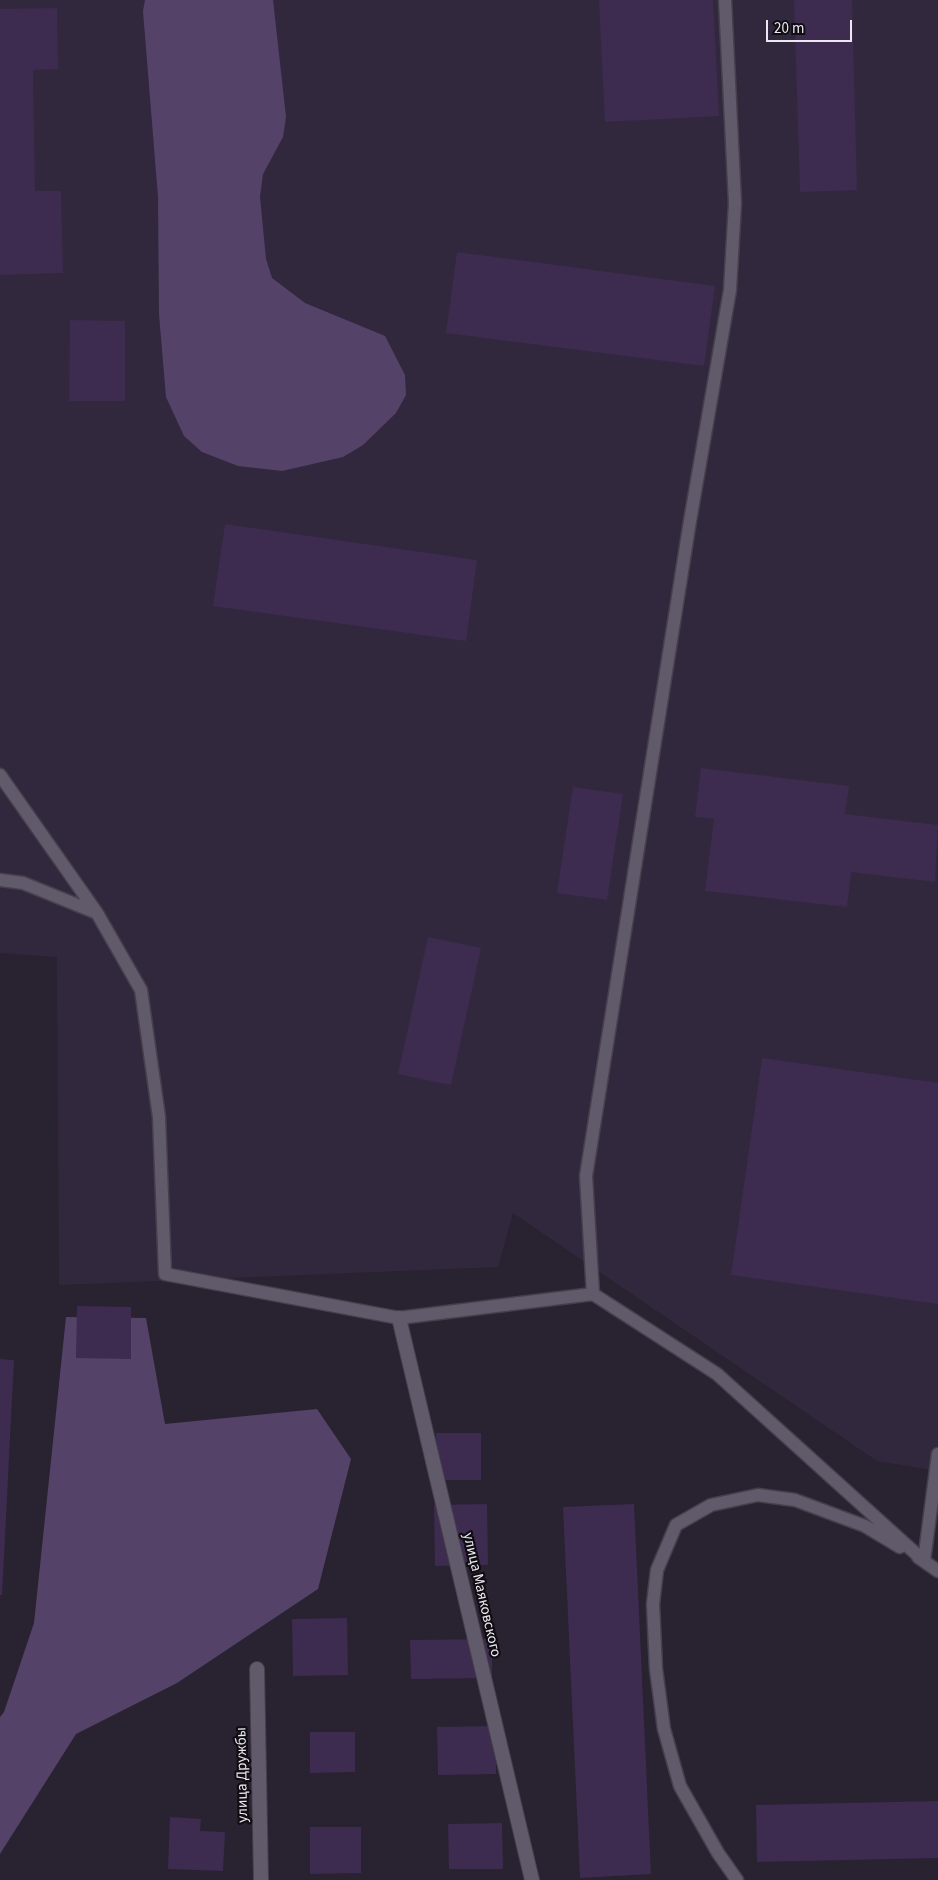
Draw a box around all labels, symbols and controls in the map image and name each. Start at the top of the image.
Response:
scale bar [768,10,854,42]
text: 20 m [774,18,804,39]
street label: улица Маяковского [458,1531,504,1659]
street label: улица Дружбы [233,1727,253,1823]

